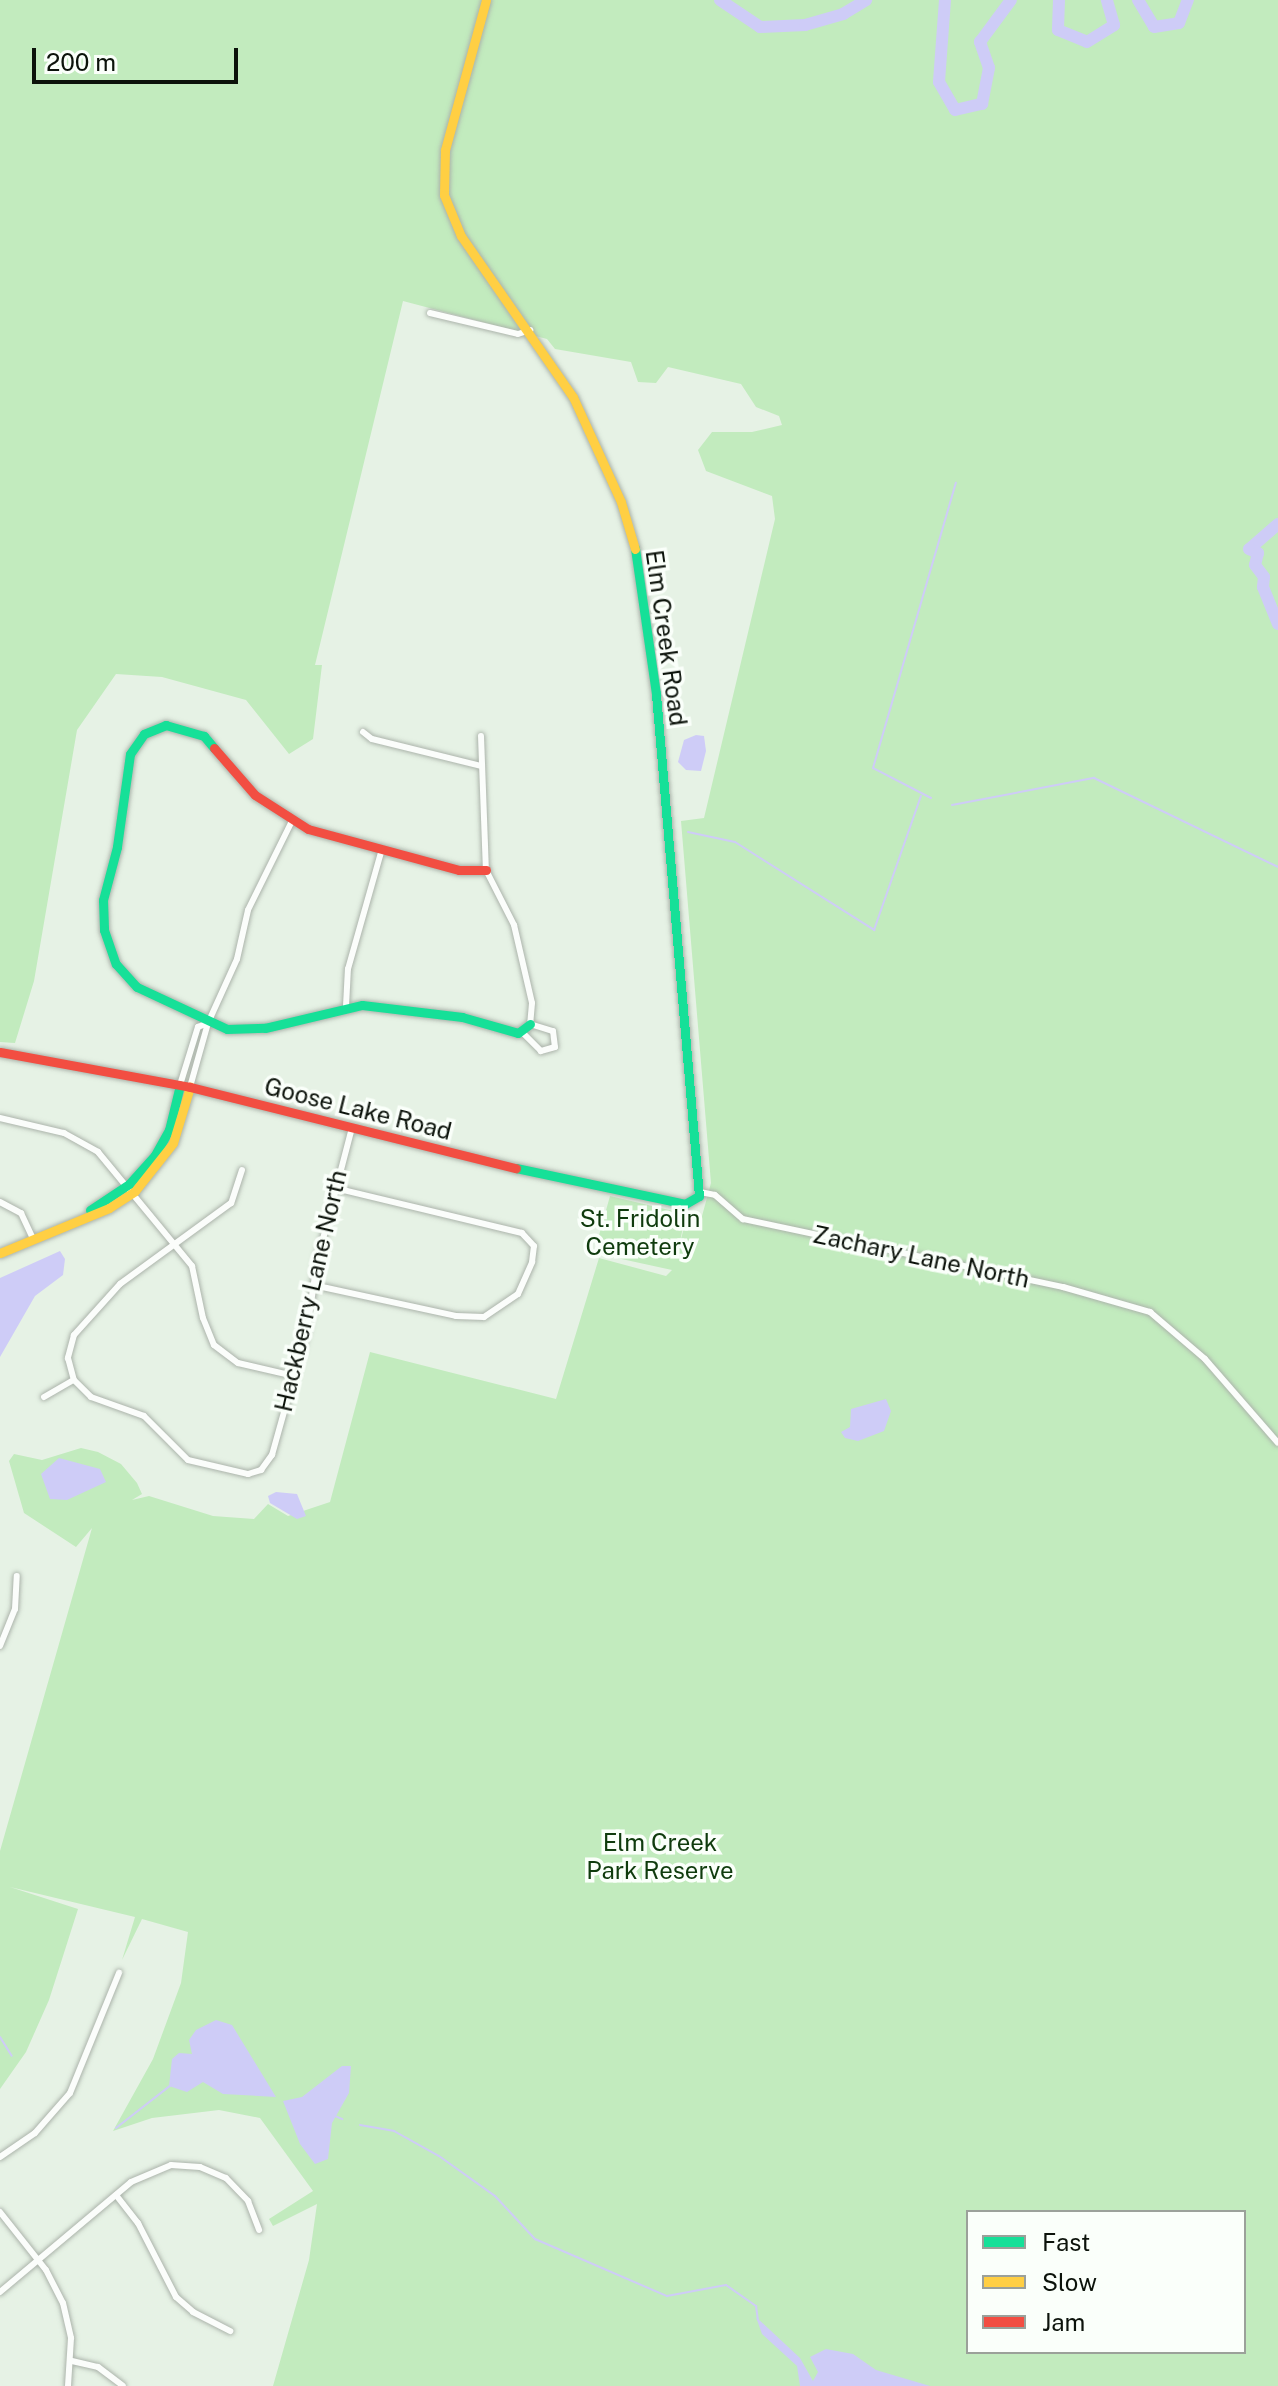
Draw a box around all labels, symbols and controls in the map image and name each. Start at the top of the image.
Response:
scale bar [36,32,242,82]
text: 200 m [46,48,116,76]
street label: Elm Creek Road [639,548,693,728]
street label: Goose Lake Road [261,1072,455,1146]
street label: Hackberry Lane North [269,1167,353,1415]
park label: St. Fridolin Cemetery [580,1205,700,1261]
street label: Zachary Lane North [810,1220,1032,1294]
park label: Elm Creek Park Reserve [586,1829,734,1885]
legend [966,2210,1246,2354]
text: Fast [1042,2228,1090,2256]
text: Slow [1042,2268,1097,2296]
text: Jam [1042,2308,1085,2336]

